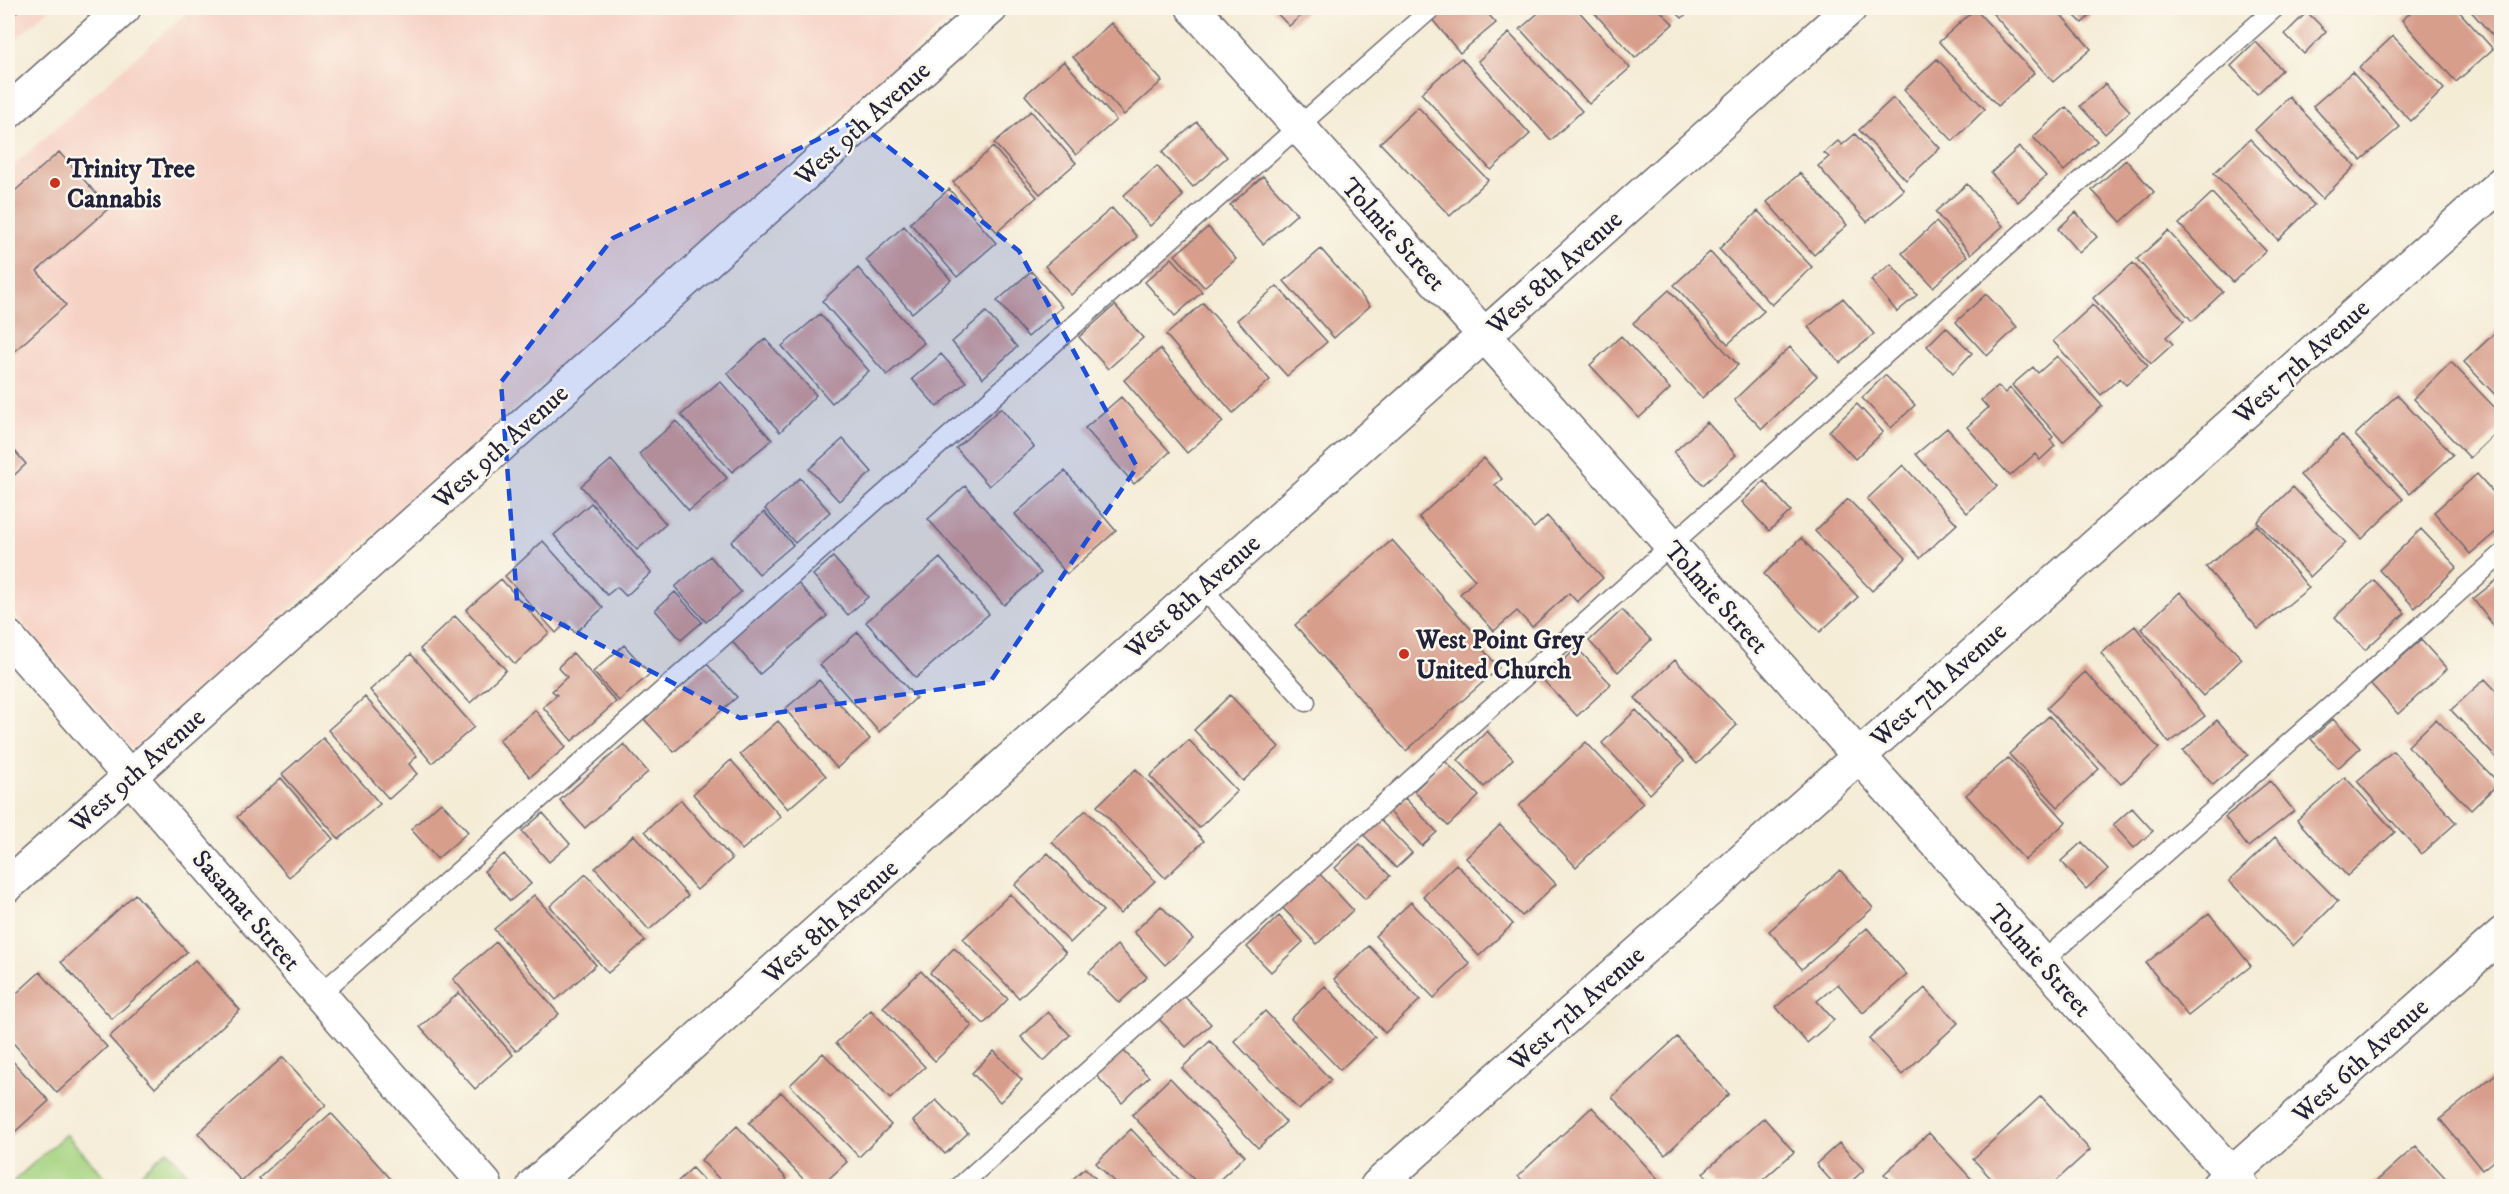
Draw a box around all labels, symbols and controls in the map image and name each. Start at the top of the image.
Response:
street label: West 9th Avenue [788,55,938,194]
place label: Trinity Tree Cannabis [66,153,195,216]
street label: Tolmie Street [1333,171,1452,299]
marker: Trinity Tree Cannabis [48,176,62,190]
street label: West 8th Avenue [1480,203,1630,343]
street label: West 7th Avenue [2226,292,2377,433]
street label: West 9th Avenue [426,378,576,517]
street label: West 8th Avenue [1118,527,1268,667]
street label: Tolmie Street [1656,534,1775,662]
street label: West 7th Avenue [1863,615,2014,756]
place label: West Point Grey United Church [1415,624,1585,687]
marker: West Point Grey United Church [1397,647,1411,661]
street label: West 9th Avenue [63,702,213,841]
street label: Sasamat Street [184,843,308,979]
street label: West 8th Avenue [756,852,906,992]
street label: Tolmie Street [1979,897,2098,1025]
street label: West 7th Avenue [1501,939,1652,1080]
street label: West 6th Avenue [2285,991,2436,1132]

